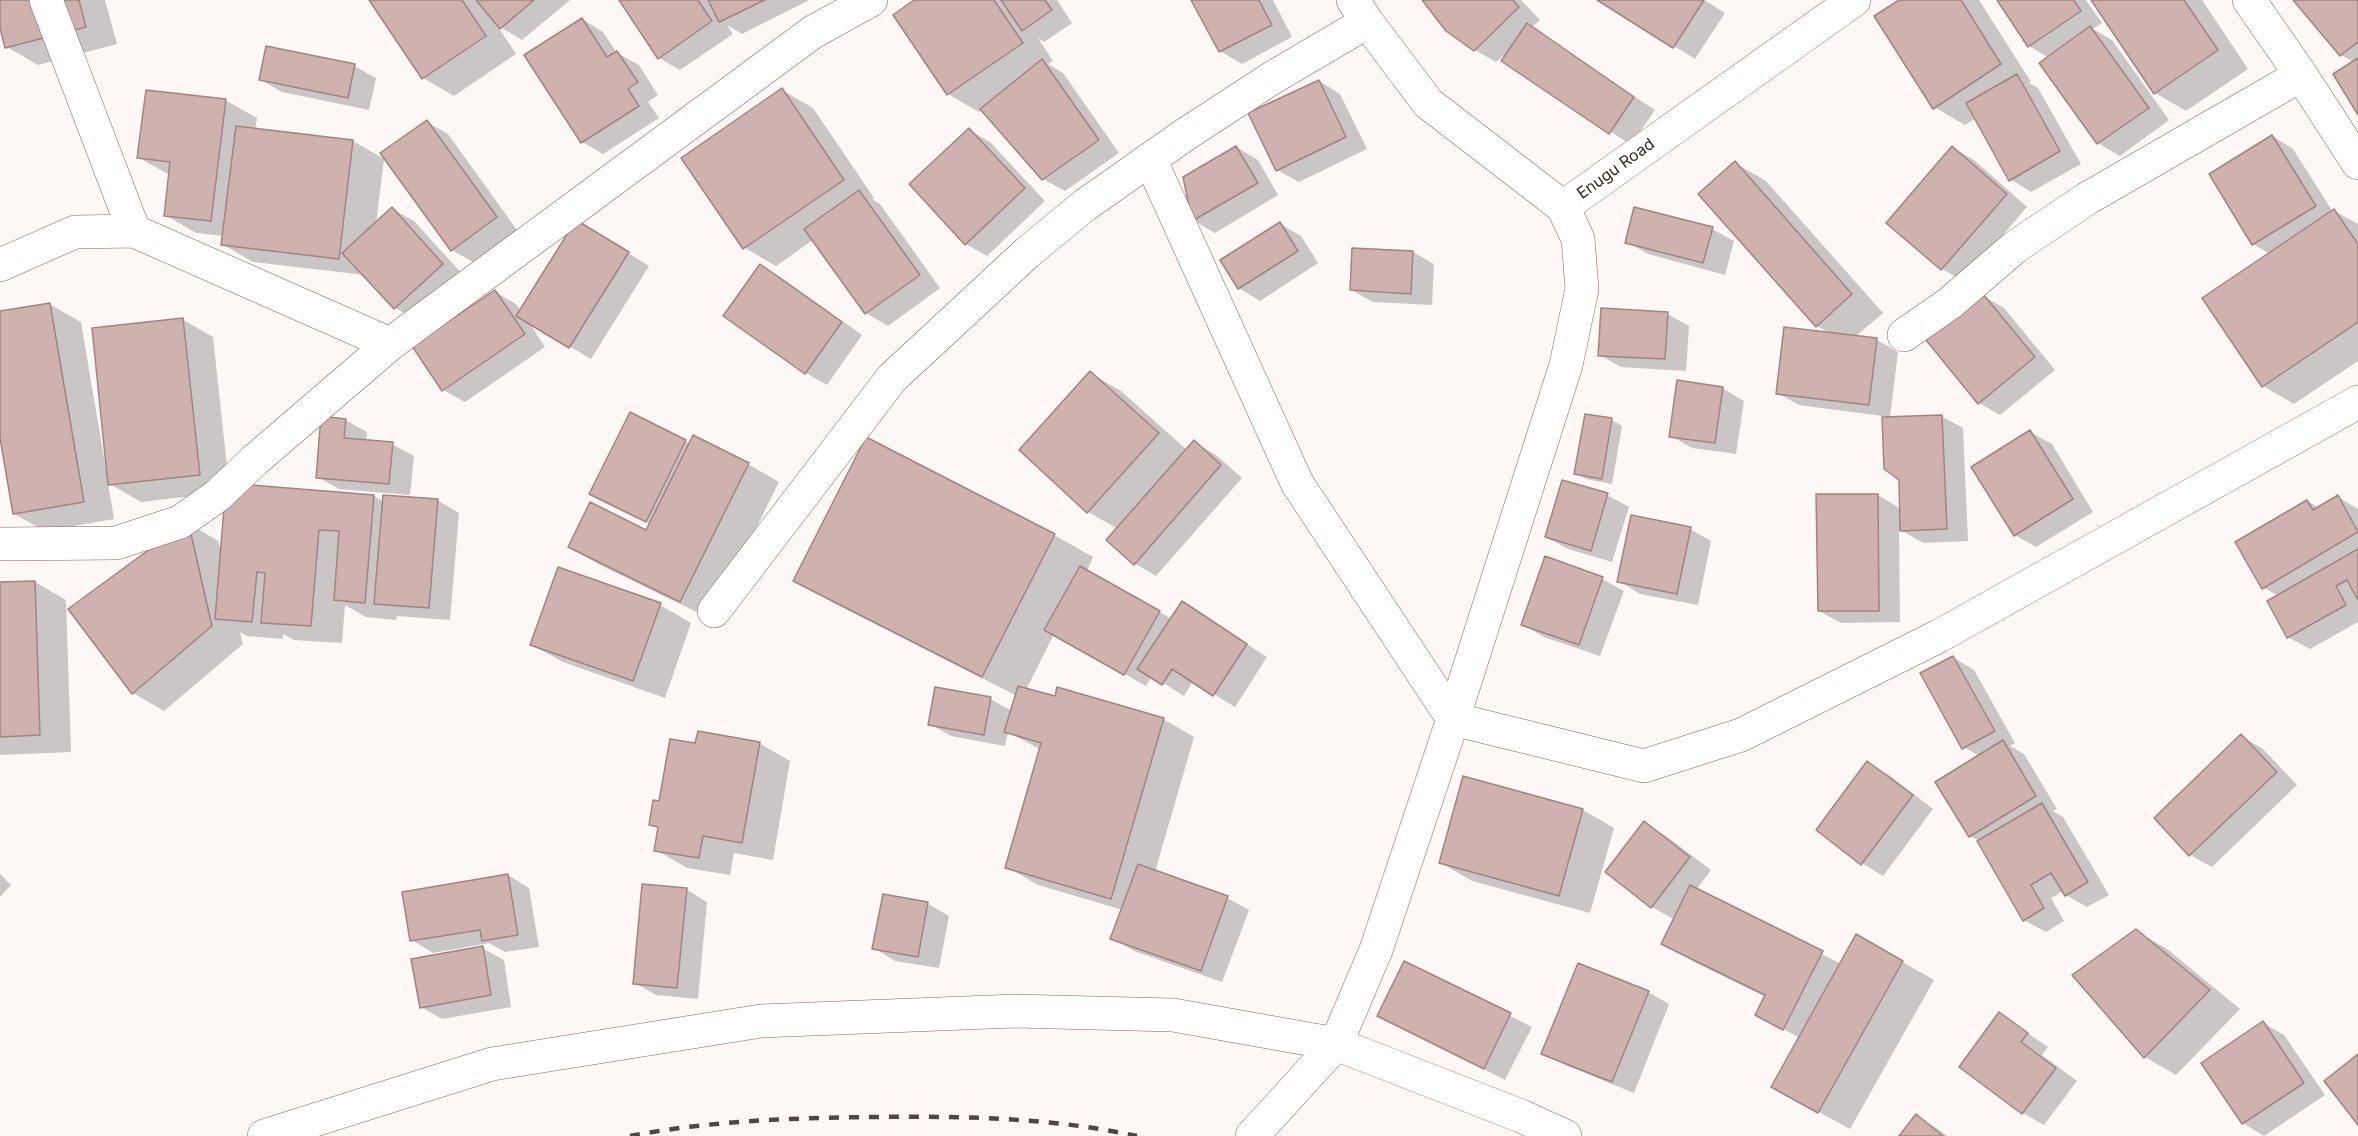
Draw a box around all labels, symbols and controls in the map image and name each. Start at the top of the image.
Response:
street label: Enugu Road [1574,135,1658,203]

